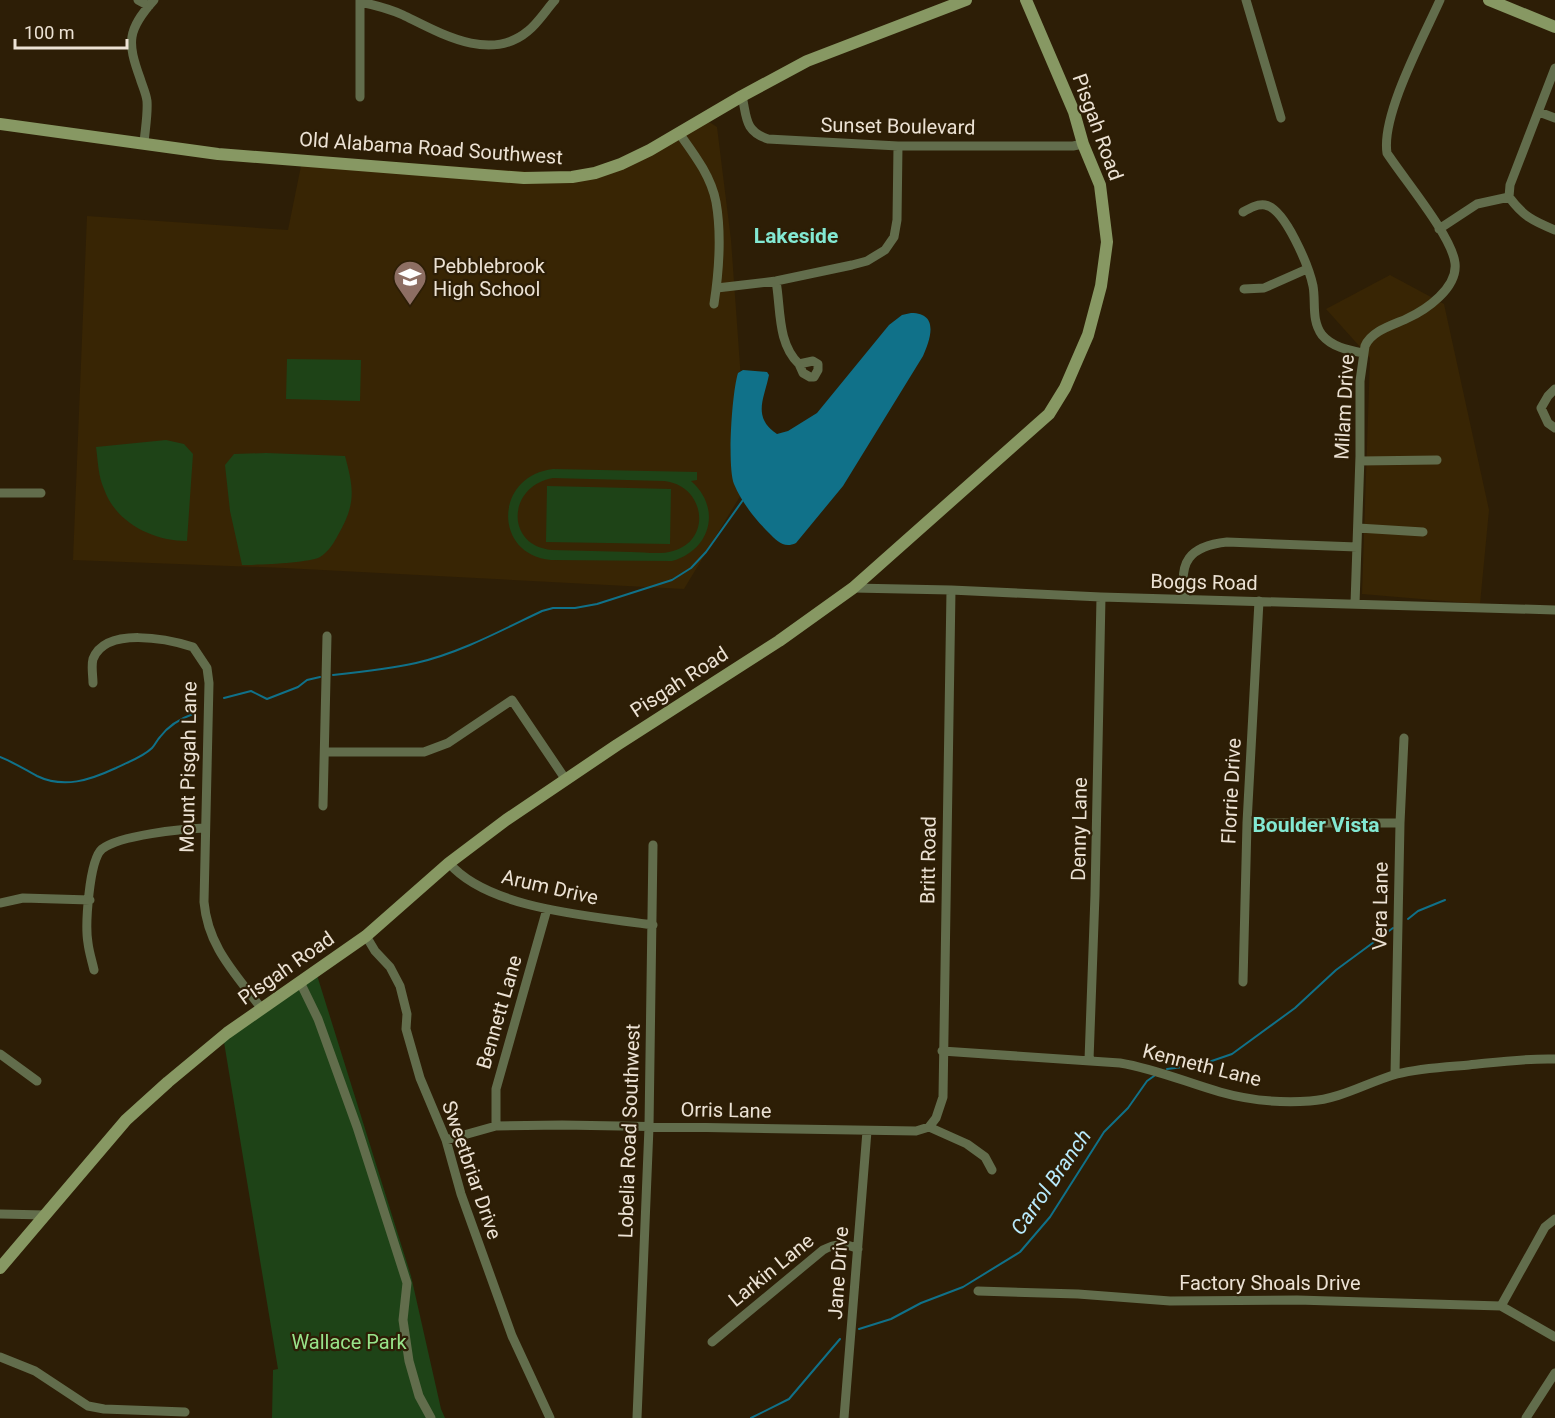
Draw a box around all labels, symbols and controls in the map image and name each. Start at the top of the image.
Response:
scale bar [15,12,128,50]
text: 100 m [24,22,75,43]
street label: Pisgah Road [1068,70,1128,184]
street label: Sunset Boulevard [820,113,976,139]
street label: Old Alabama Road Southwest [298,127,564,169]
district label: Lakeside [754,224,838,248]
place label: Pebblebrook High School [433,254,546,301]
school or university icon: Pebblebrook High School [392,259,428,306]
street label: Milam Drive [1329,354,1359,460]
street label: Boggs Road [1150,569,1258,595]
street label: Pisgah Road [626,641,732,723]
street label: Mount Pisgah Lane [175,681,201,853]
street label: Florrie Drive [1216,737,1246,845]
street label: Denny Lane [1066,777,1092,881]
district label: Boulder Vista [1252,813,1380,837]
street label: Britt Road [915,816,941,904]
street label: Vera Lane [1367,862,1393,950]
street label: Arum Drive [499,864,601,910]
street label: Pisgah Road [233,926,339,1010]
street label: Bennett Lane [471,952,527,1072]
street label: Lobelia Road Southwest [613,1023,645,1239]
street label: Kenneth Lane [1140,1039,1264,1091]
street label: Orris Lane [680,1097,772,1123]
street label: Sweetbriar Drive [437,1098,507,1242]
water label: Carrol Branch [1006,1125,1096,1239]
street label: Jane Drive [823,1226,853,1320]
street label: Larkin Lane [724,1228,818,1312]
street label: Factory Shoals Drive [1179,1271,1361,1295]
park label: Wallace Park [291,1330,407,1354]

